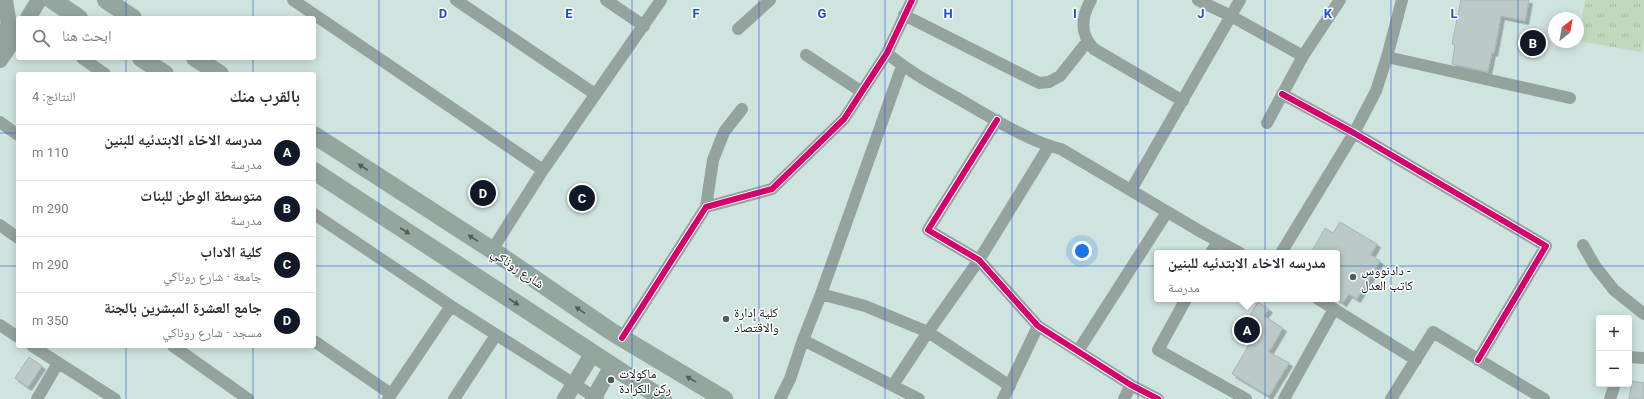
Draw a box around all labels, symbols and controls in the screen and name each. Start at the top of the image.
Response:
text: D [439,6,447,21]
text: E [565,6,573,21]
text: F [692,6,700,21]
text: G [818,6,827,21]
text: H [943,6,953,21]
text: I [1073,6,1077,21]
text: J [1197,6,1205,21]
text: K [1324,6,1333,21]
text: L [1450,6,1458,21]
north arrow [1548,12,1584,48]
search box [16,16,316,60]
icon: search [30,27,52,49]
text: ابحث هنا [62,27,111,45]
pin: B [1520,28,1546,58]
text: بالقرب منك [229,86,300,106]
text: النتائج: 4 [32,89,76,104]
text: مدرسه الاخاء الابتدئيه للبنين [104,131,262,149]
text: 110 m [32,145,69,160]
text: A [283,145,291,160]
text: مدرسة [230,157,262,172]
one-way arrow [358,163,369,171]
pin: D [470,178,496,208]
pin: C [569,183,595,213]
text: متوسطة الوطن للبنات [140,187,262,205]
text: 290 m [32,201,69,216]
text: B [283,201,291,216]
text: مدرسة [230,213,262,228]
one-way arrow [399,227,411,234]
one-way arrow [467,234,478,242]
your location [1072,241,1092,261]
text: كلية الاداب [200,243,262,261]
street label: شارع روناكي [487,245,547,294]
popup [1154,250,1340,302]
text: مدرسه الاخاء الابتدئيه للبنين [1168,254,1326,272]
text: 290 m [32,257,69,272]
text: C [283,257,291,272]
place label: دادنووس - کاتب العدل [1361,263,1414,294]
text: جامعة · شارع روناكي [163,269,262,284]
marker: دادنووس - کاتب العدل [1348,272,1358,282]
text: مدرسة [1168,280,1200,295]
one-way arrow [508,298,520,305]
text: جامع العشرة المبشرين بالجنة [104,299,262,317]
place label: كلية إدارة والاقتصاد [734,305,779,336]
one-way arrow [575,306,586,314]
text: 350 m [32,313,69,328]
text: D [283,313,291,328]
marker: كلية إدارة والاقتصاد [721,314,731,324]
pin: A [1234,315,1260,345]
map controls [1596,315,1632,387]
button: + [1596,315,1632,351]
text: مسجد · شارع روناكي [163,325,262,340]
button: − [1596,351,1632,387]
place label: ماكولات ركن الكرادة [619,366,671,397]
marker: ماكولات ركن الكرادة [606,375,616,385]
one-way arrow [686,375,696,383]

